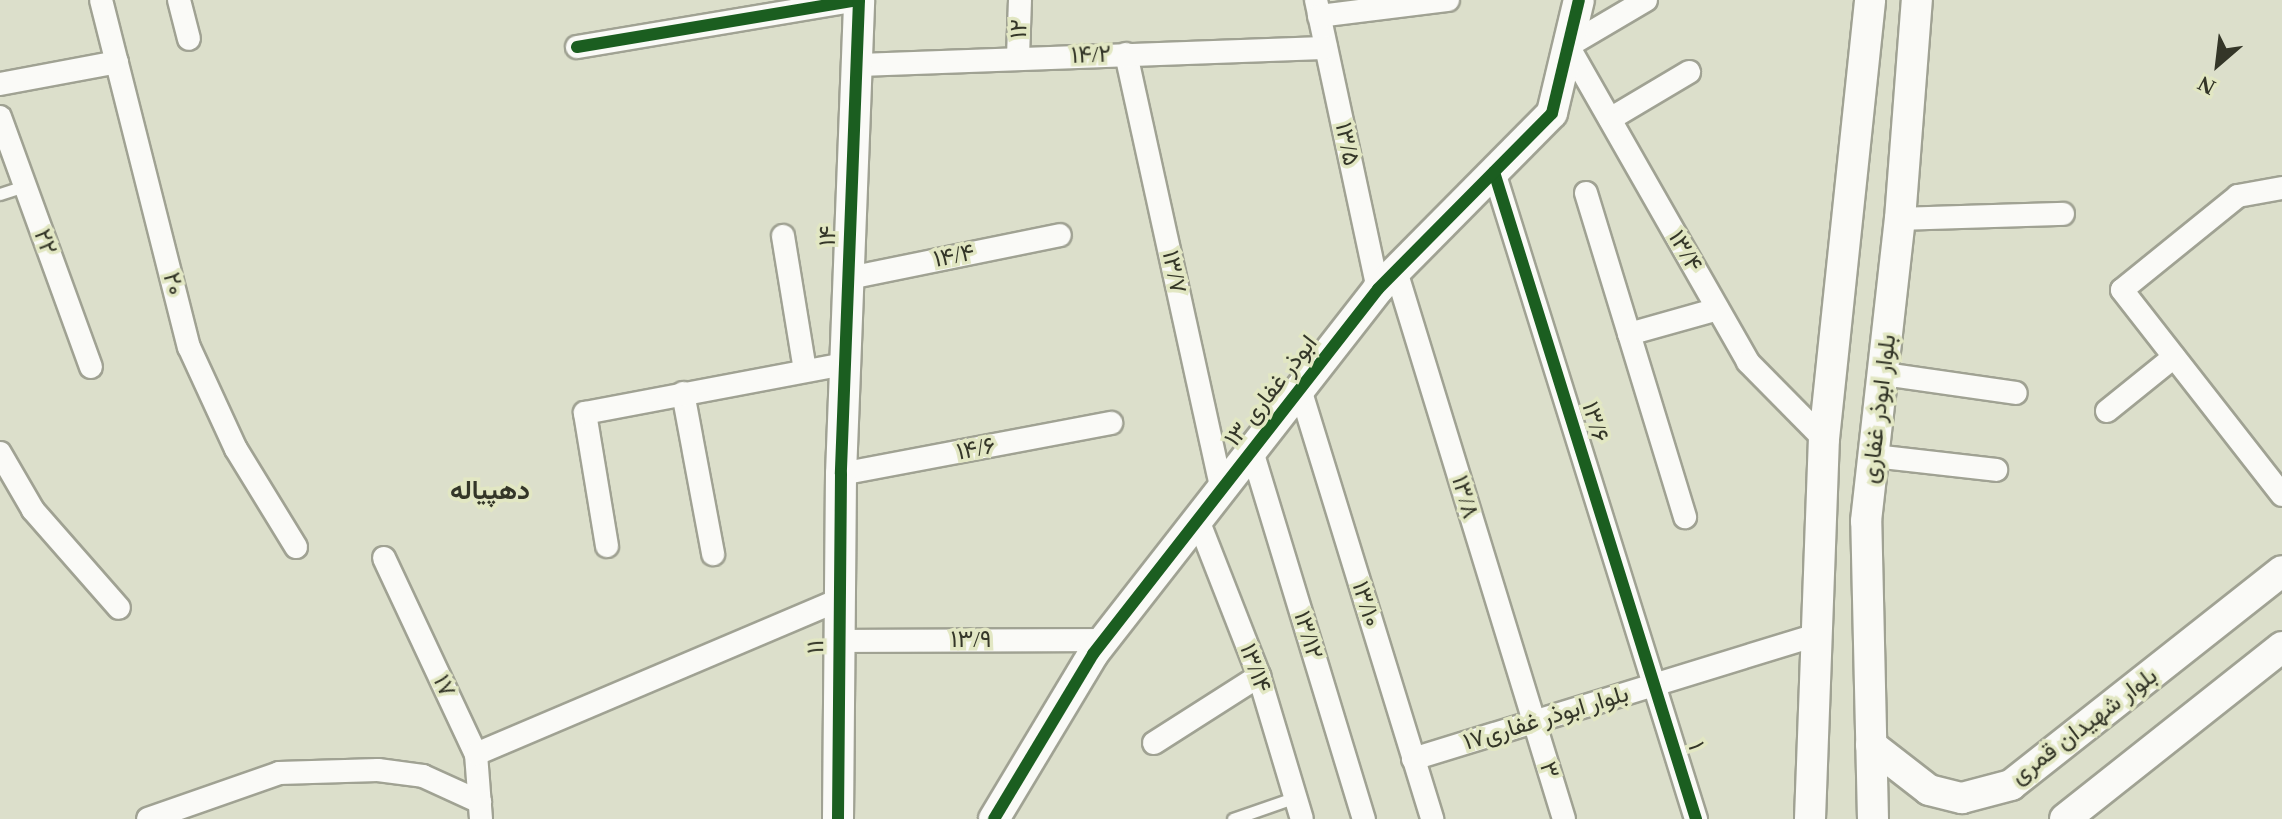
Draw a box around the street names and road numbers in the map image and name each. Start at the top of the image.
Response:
street label: ۱۲ [1004,19,1034,39]
street label: ۱۴/۲ [1071,40,1111,70]
street label: ۱۳/۵ [1328,120,1366,168]
street label: ۲۲ [27,225,63,259]
street label: ۱۴ [813,225,843,247]
street label: ۱۳/۴ [1662,225,1708,277]
street label: ۱۴/۴ [931,238,977,274]
street label: ۱۳/۷ [1155,248,1193,296]
street label: ۲۰ [156,270,190,298]
street label: ۱۳ ابوذر غفاری [1219,329,1323,453]
street label: بلوار ابوذر غفاری [1856,333,1902,485]
street label: ۱۳/۶ [1575,398,1615,446]
street label: ۱۴/۶ [954,431,998,467]
street label: ۱۳/۸ [1445,472,1485,522]
street label: ۱۳/۱۰ [1345,578,1387,630]
street label: ۱۳/۱۲ [1287,607,1329,663]
street label: ۱۳/۹ [951,626,991,654]
street label: ۱۱ [802,640,830,654]
street label: ۱۳/۱۴ [1233,640,1277,696]
street label: بلوار شهیدان قمری [2005,661,2163,791]
street label: ۱۷ [426,670,462,702]
street label: بلوار ابوذر غفاری۱۷ [1460,679,1632,757]
street label: ۱ [1681,738,1711,754]
street label: ۳ [1533,758,1565,782]

